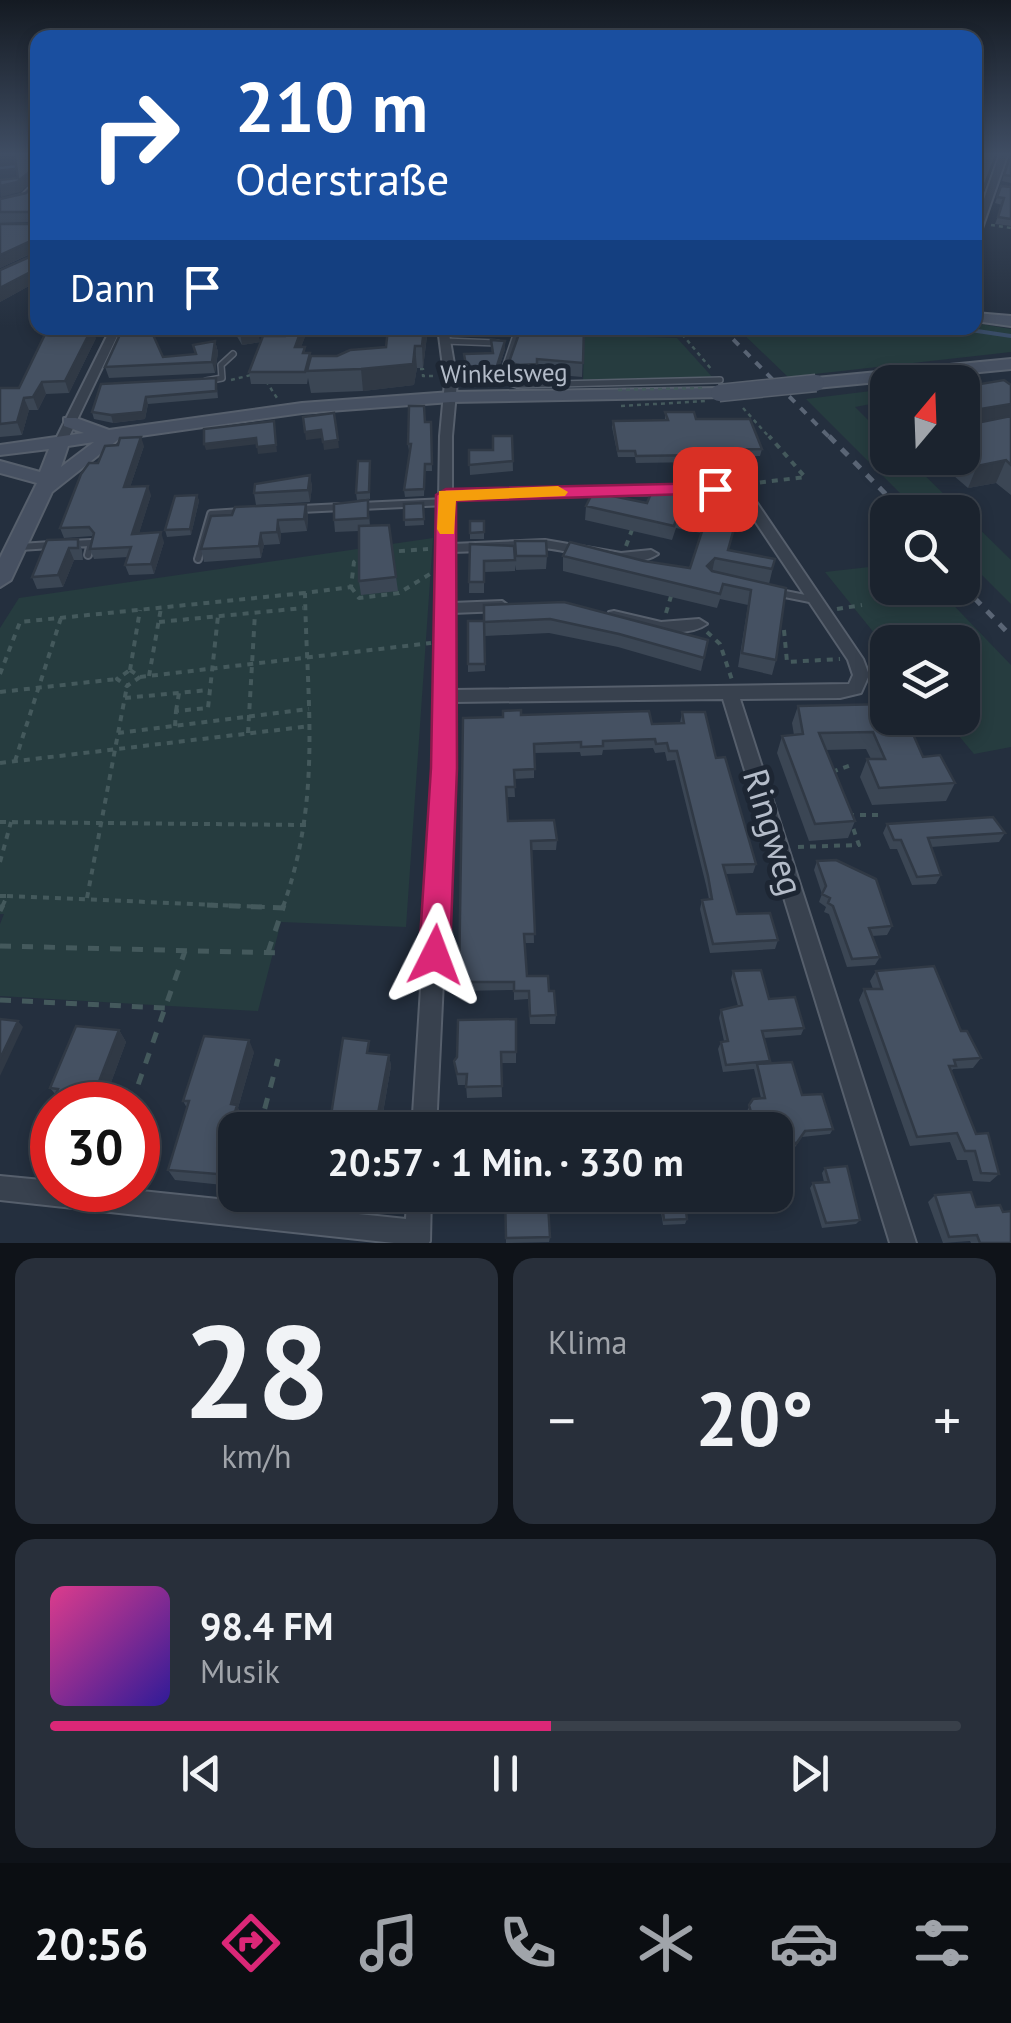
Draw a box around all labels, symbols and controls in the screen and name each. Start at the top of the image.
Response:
text: 210 m [235,61,428,151]
icon: right [70,70,200,200]
text: Oderstraße [235,149,449,207]
icon: arrive [175,260,230,315]
text: Dann [70,263,155,312]
street label: Winkelsweg [440,356,568,390]
north arrow [870,365,980,475]
map controls [870,365,980,735]
pin [673,447,758,532]
icon: arrive [688,462,743,517]
button: search [870,495,980,605]
button: layers [870,625,980,735]
street label: Ringweg [733,763,815,901]
position arrow [383,903,487,1007]
speed limit sign: 30 [30,1082,160,1212]
text: 20:57 · 1 Min. · 330 m [327,1137,684,1186]
text: 28 [183,1286,330,1454]
text: Klima [548,1321,627,1363]
text: 20° [696,1370,813,1467]
text: − [548,1384,576,1455]
text: + [933,1384,961,1455]
text: km/h [221,1435,292,1477]
text: 98.4 FM [200,1601,333,1650]
text: Musik [200,1650,280,1692]
icon: previous [174,1746,229,1801]
icon: pause [478,1746,533,1801]
icon: next [782,1746,837,1801]
icon: directions [216,1908,286,1978]
icon: music [354,1908,424,1978]
icon: phone [493,1908,563,1978]
icon: climate [631,1908,701,1978]
icon: car [769,1908,839,1978]
icon: filters [907,1908,977,1978]
text: 20:56 [34,1914,148,1972]

